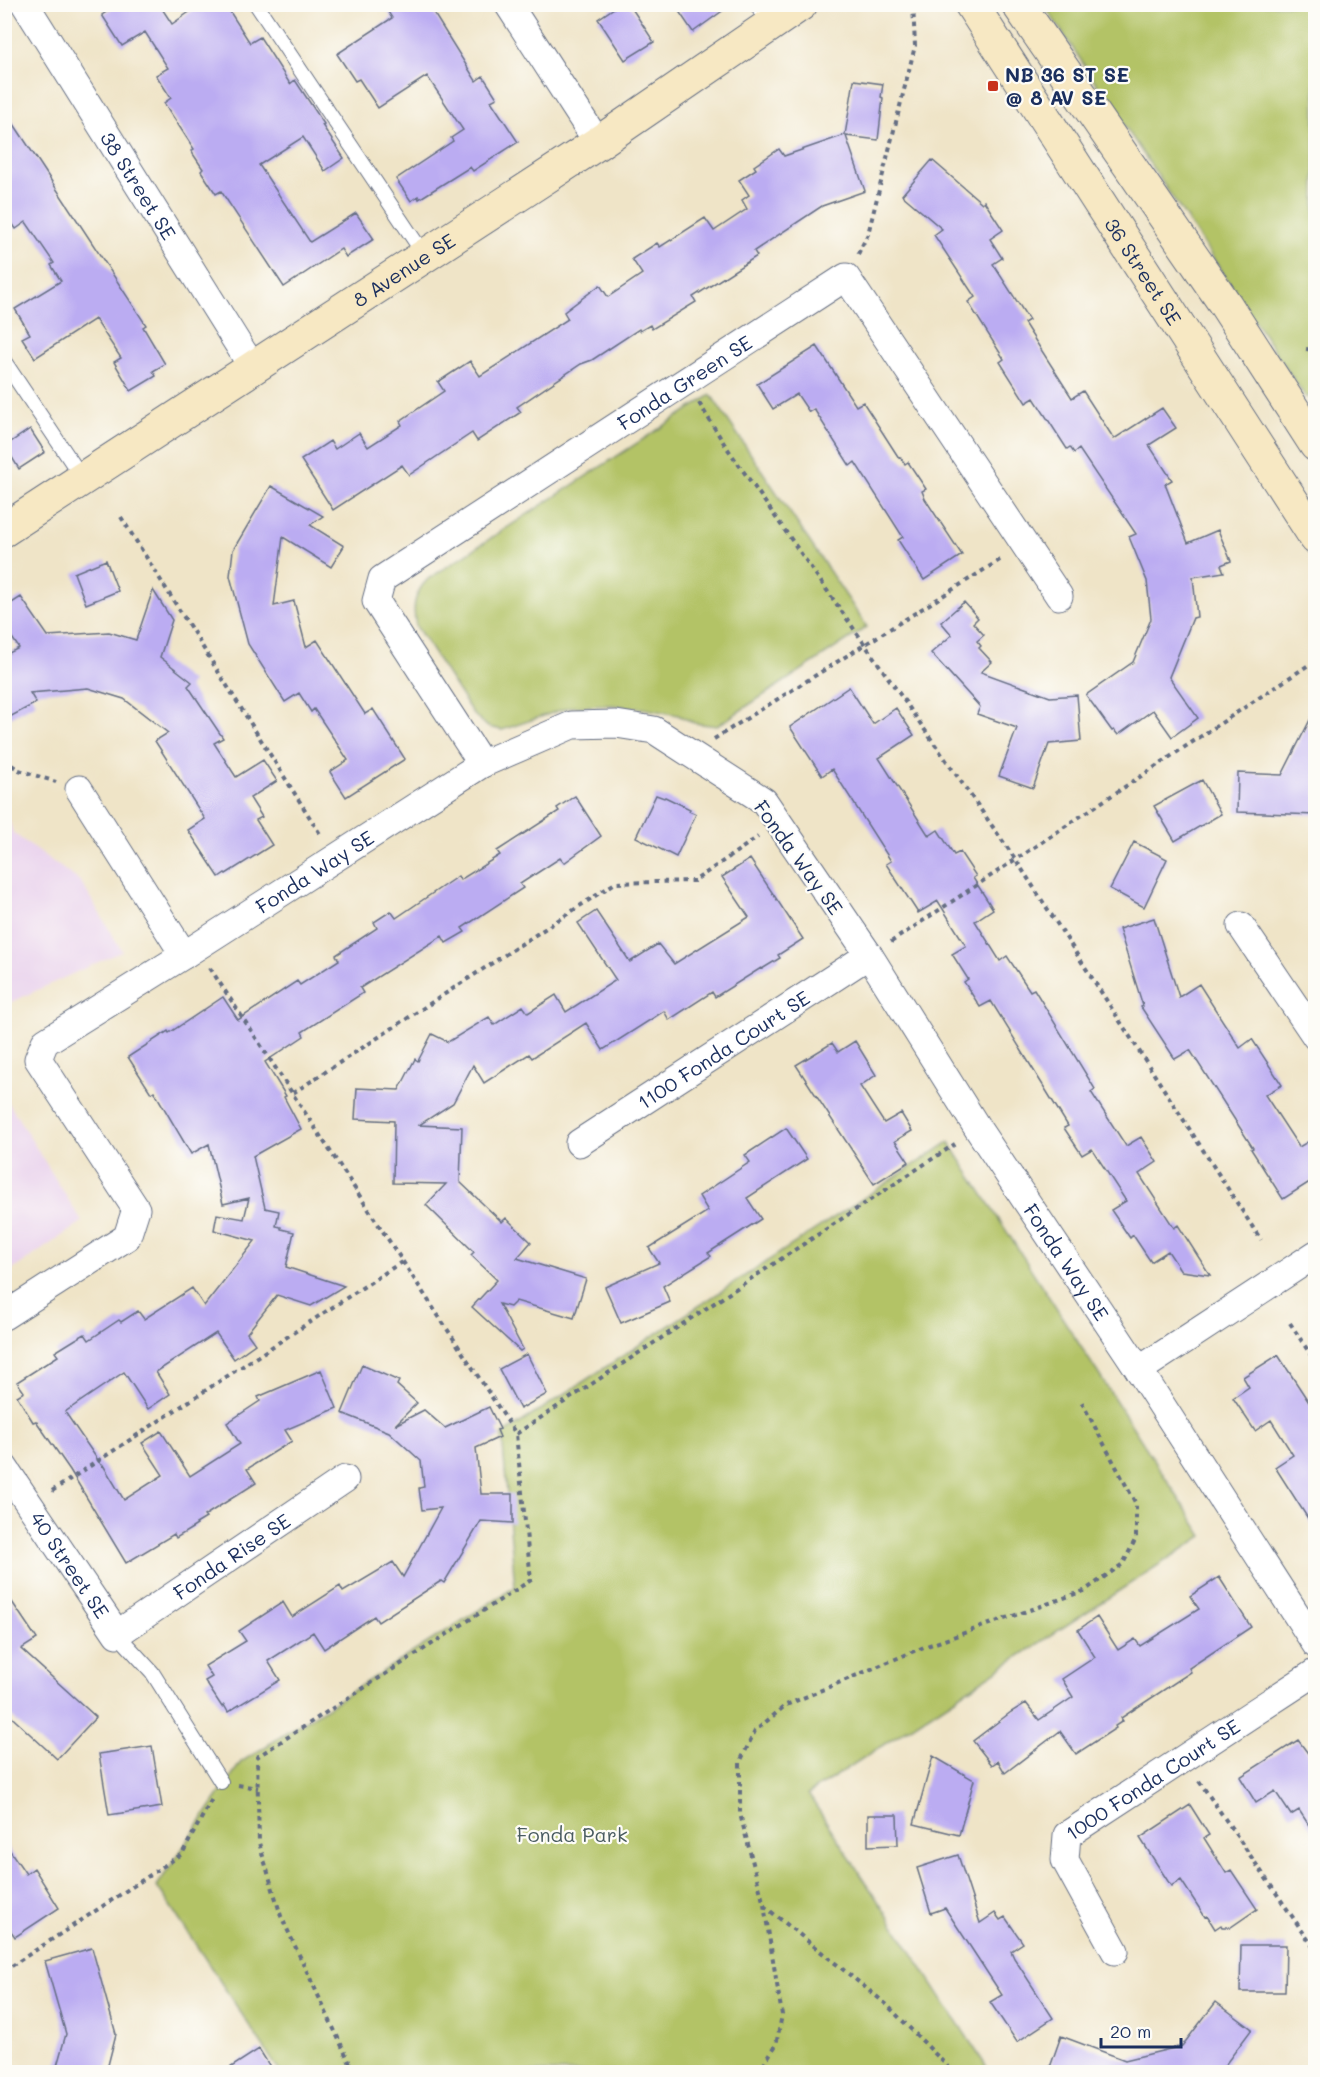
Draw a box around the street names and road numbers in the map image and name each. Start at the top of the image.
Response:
street label: 38 Street SE [95,126,182,244]
street label: 36 Street SE [1099,212,1188,330]
street label: 8 Avenue SE [348,227,460,312]
street label: Fonda Green SE [612,329,757,436]
street label: Fonda Way SE [749,795,849,919]
street label: Fonda Way SE [250,824,378,919]
street label: 1100 Fonda Court SE [632,984,814,1115]
street label: Fonda Way SE [1018,1198,1115,1325]
street label: 40 Street SE [25,1506,115,1623]
street label: Fonda Rise SE [168,1507,295,1605]
street label: 1000 Fonda Court SE [1060,1713,1245,1846]

